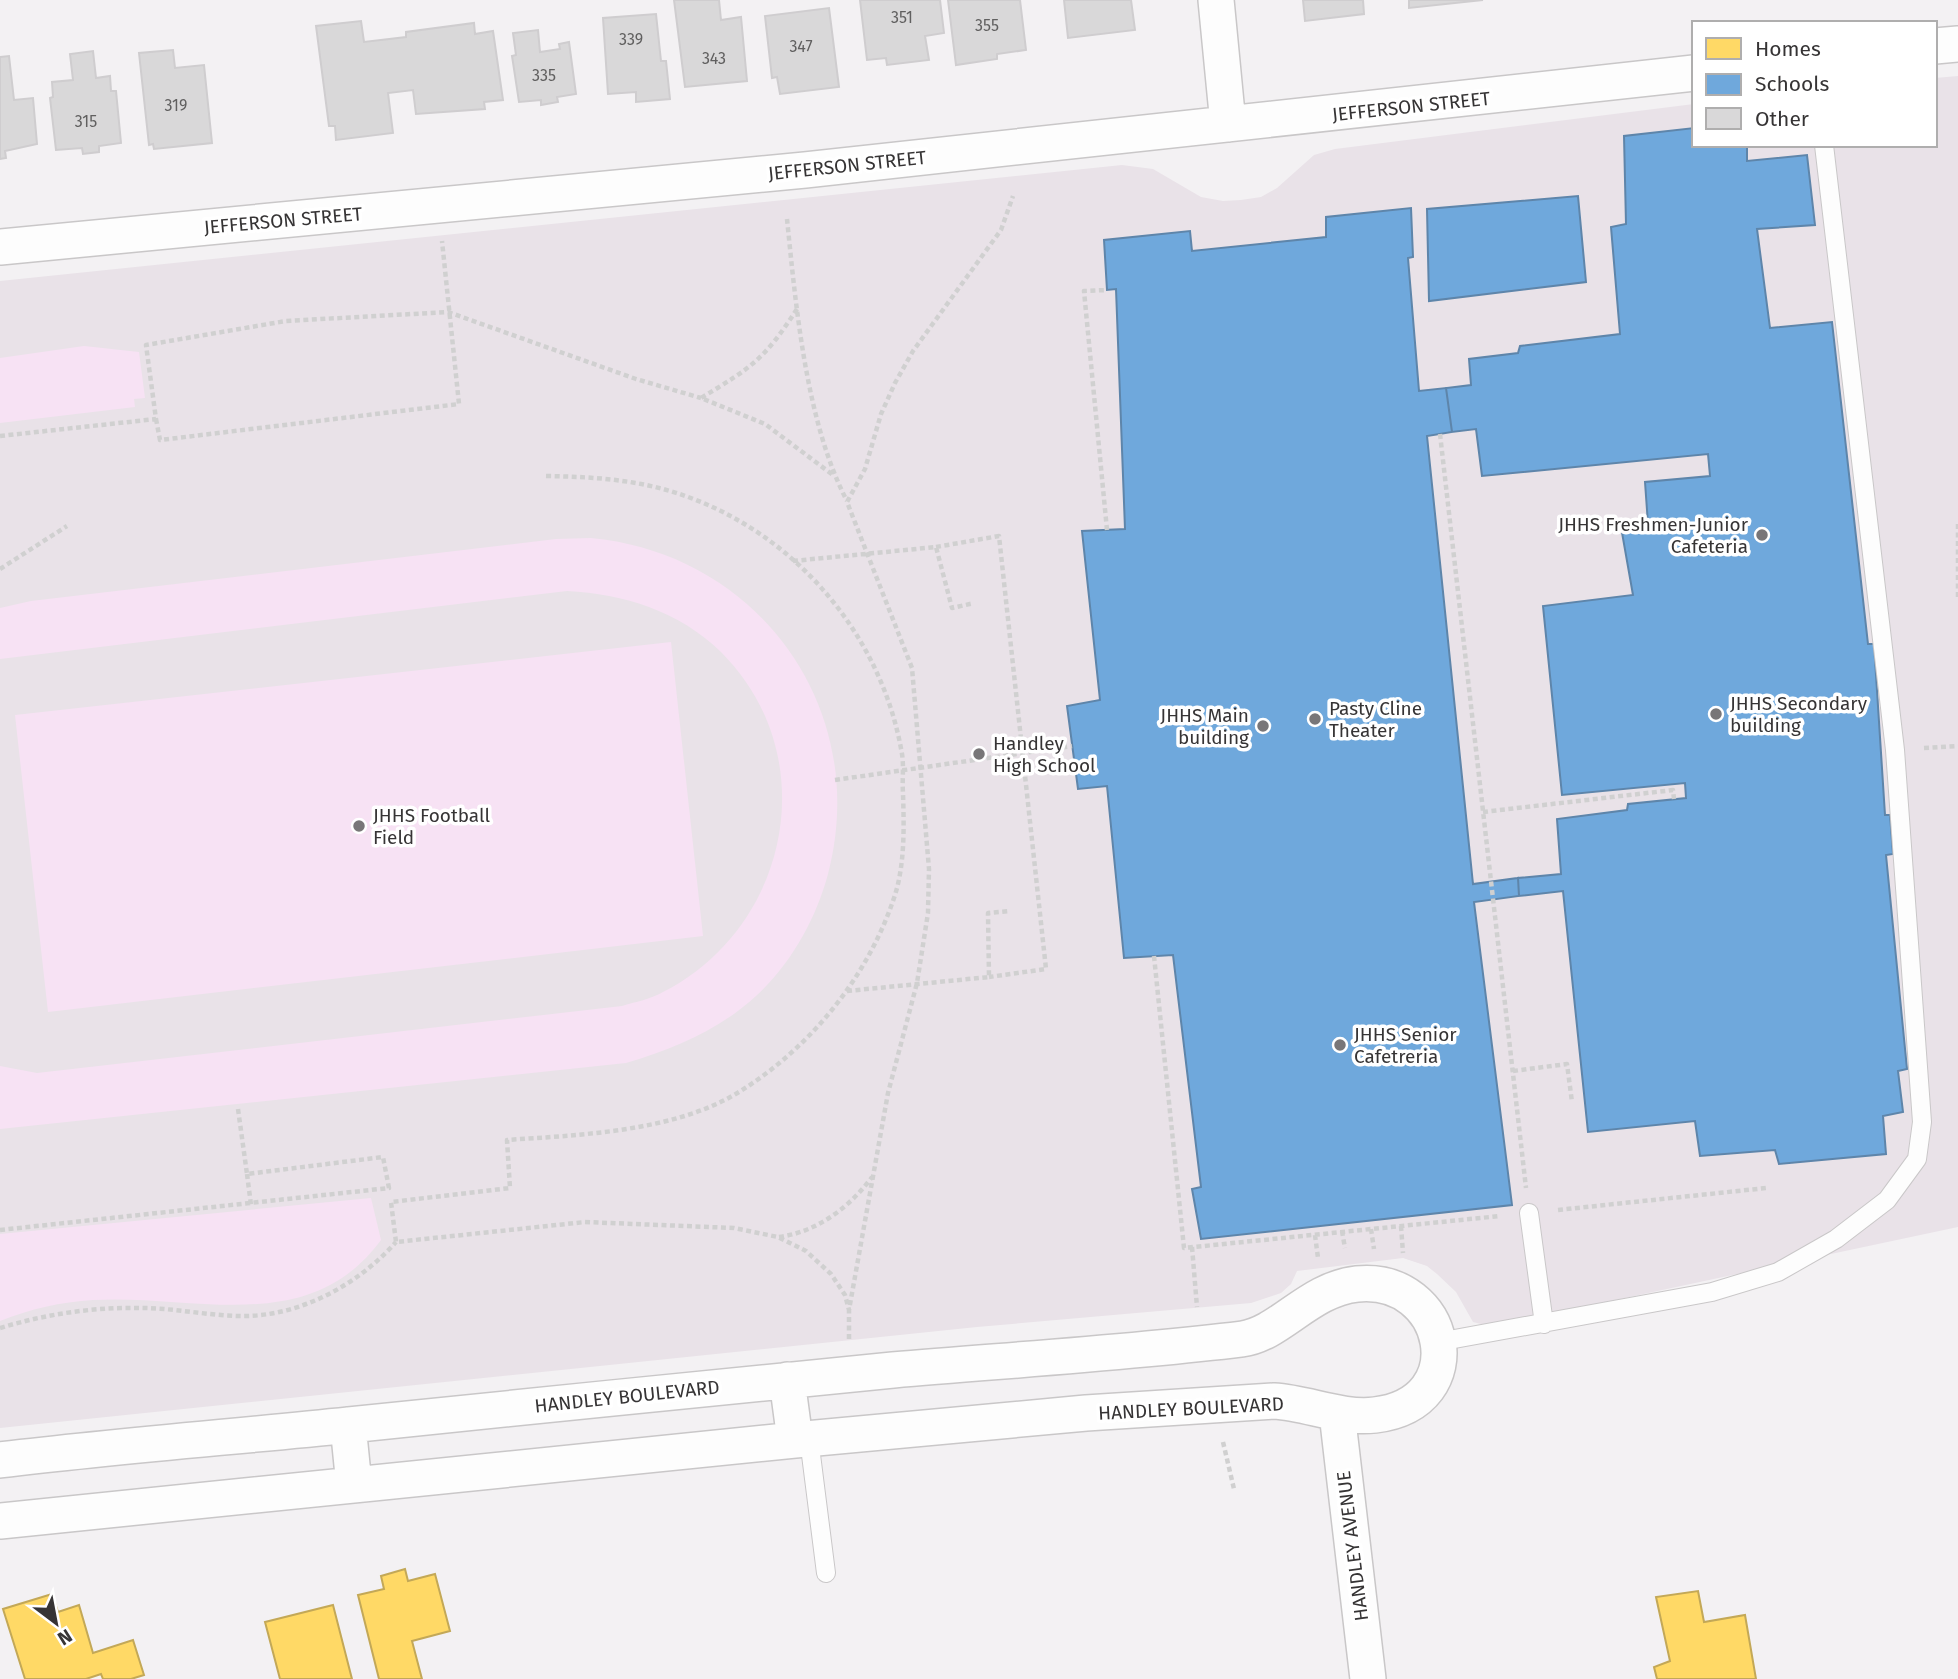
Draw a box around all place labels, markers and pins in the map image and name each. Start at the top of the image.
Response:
place label: JHHS Freshmen-Junior Cafeteria [1558,513,1749,558]
marker: JHHS Freshmen-Junior Cafeteria [1754,527,1770,543]
place label: JHHS Secondary building [1730,692,1868,737]
place label: Pasty Cline Theater [1329,697,1422,742]
place label: JHHS Main building [1160,704,1249,749]
marker: JHHS Secondary building [1708,706,1724,722]
marker: Pasty Cline Theater [1307,711,1323,727]
marker: JHHS Main building [1255,718,1271,734]
place label: Handley High School [993,732,1096,777]
marker: Handley High School [971,746,987,762]
place label: JHHS Football Field [373,804,491,849]
marker: JHHS Football Field [351,818,367,834]
place label: JHHS Senior Cafetreria [1354,1023,1457,1068]
marker: JHHS Senior Cafetreria [1332,1037,1348,1053]

